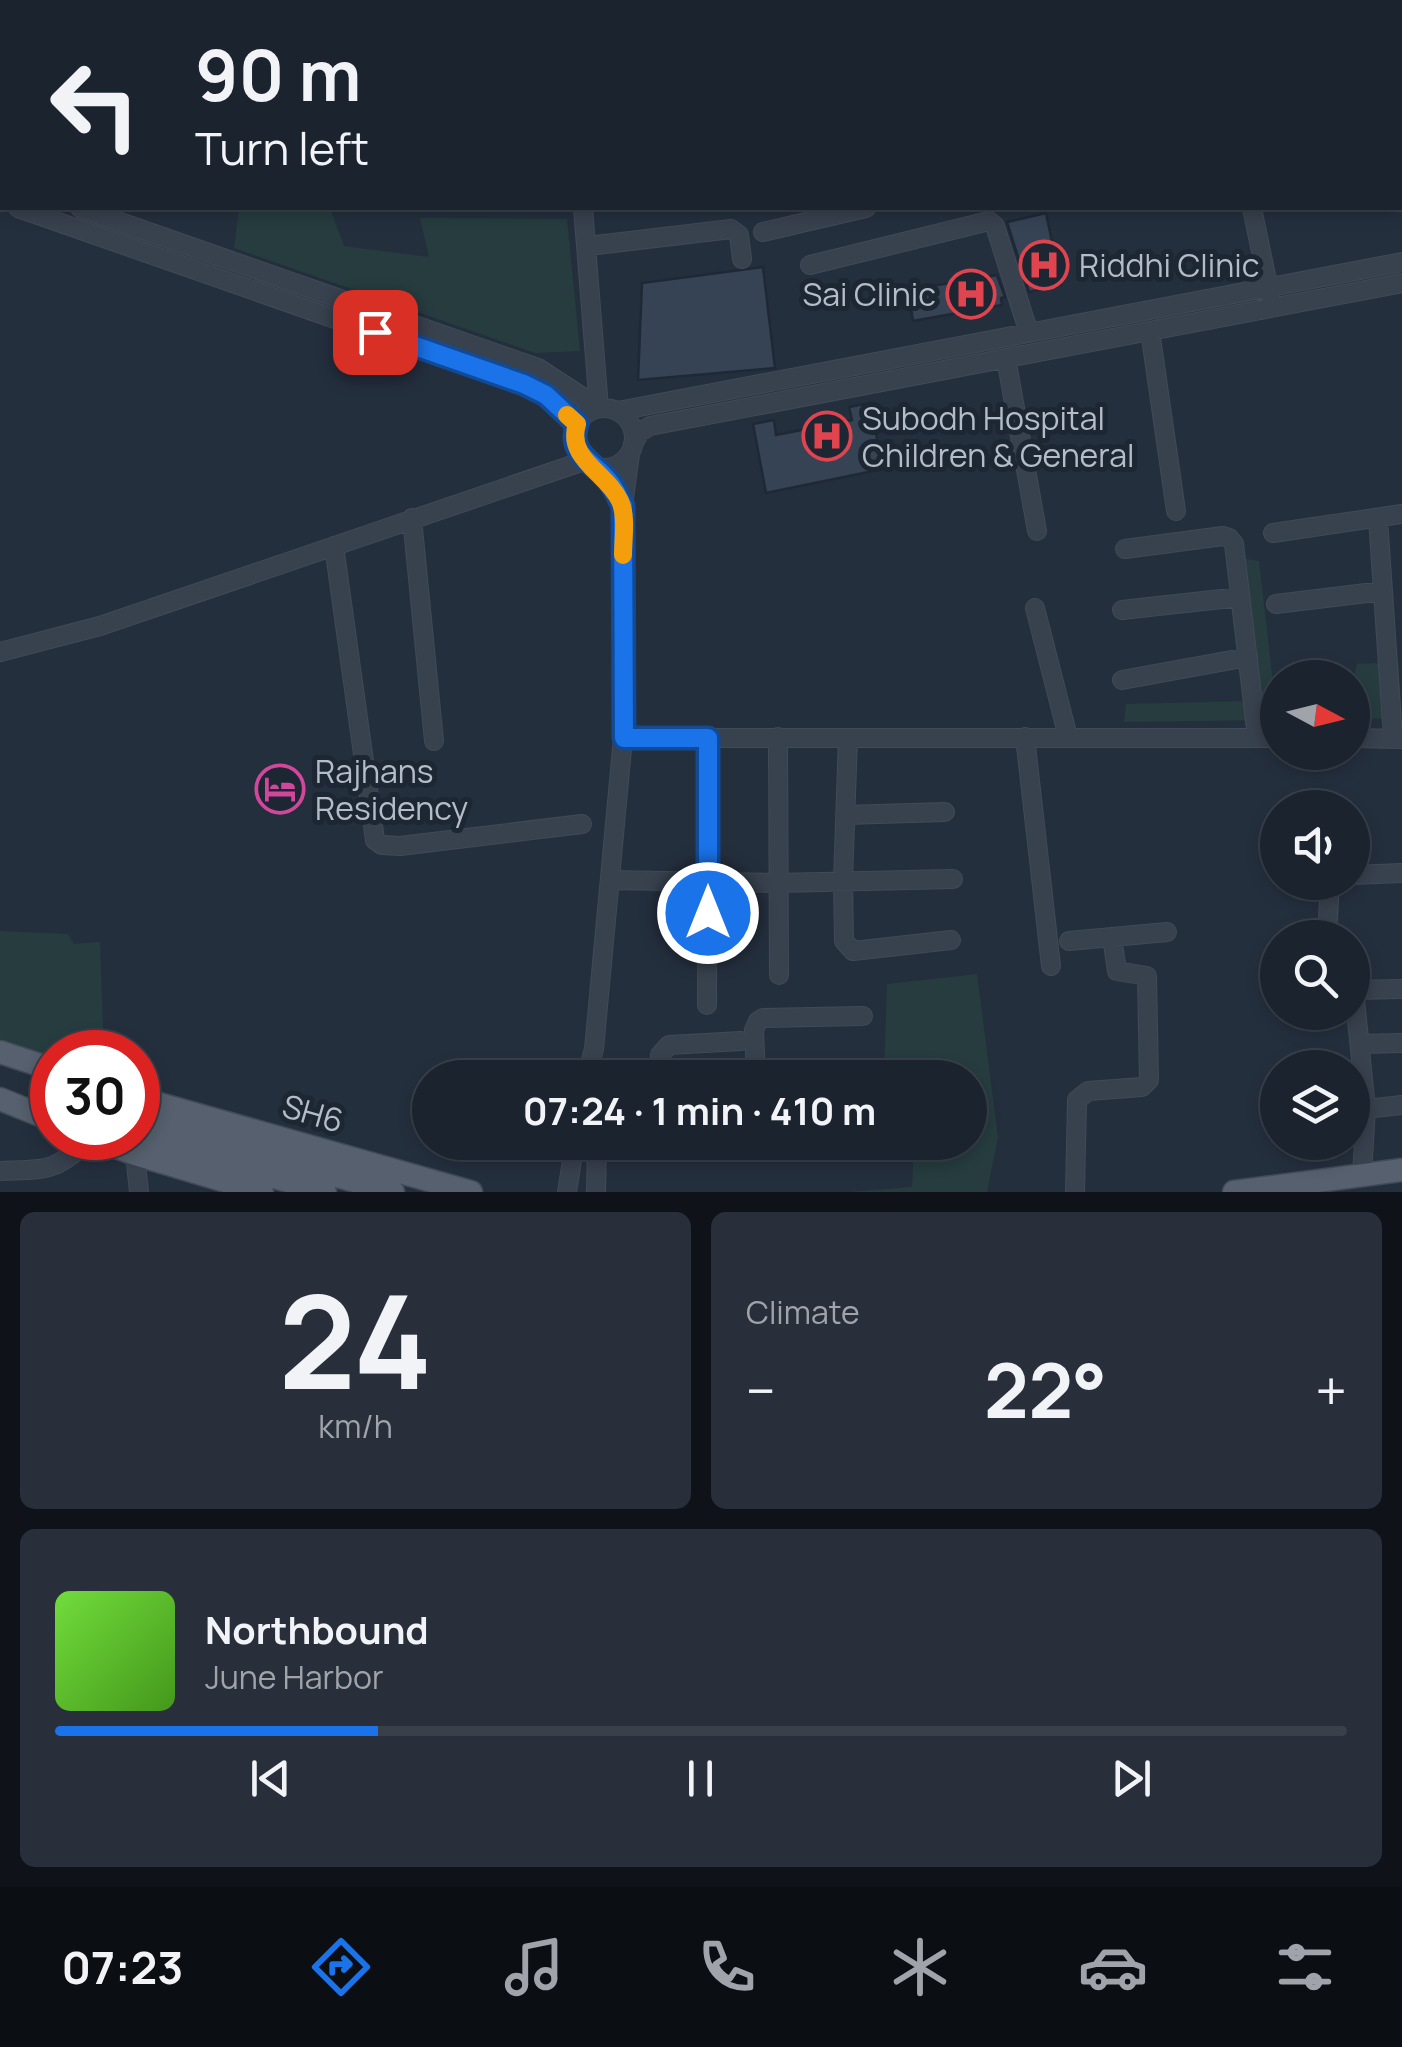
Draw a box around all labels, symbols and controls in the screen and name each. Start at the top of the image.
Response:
text: 90 m [195,26,362,122]
icon: left [30,40,160,170]
text: Turn left [195,117,369,179]
hospital icon: Riddhi Clinic [1018,239,1070,291]
place label: Riddhi Clinic [1079,243,1259,287]
hospital icon: Sai Clinic [945,268,997,320]
place label: Sai Clinic [803,272,936,316]
pin [333,290,418,375]
icon: arrive [348,305,403,360]
place label: Subodh Hospital Children & General [862,396,1134,477]
hospital icon: Subodh Hospital Children & General [801,410,853,462]
north arrow [1260,660,1370,770]
map controls [1260,660,1370,1160]
place label: Rajhans Residency [315,749,468,830]
hotel icon: Rajhans Residency [254,763,306,815]
button: sound [1260,790,1370,900]
position arrow [656,861,760,965]
button: search [1260,920,1370,1030]
speed limit sign: 30 [30,1030,160,1160]
button: layers [1260,1050,1370,1160]
street label: SH6 [277,1083,349,1143]
text: 07:24 · 1 min · 410 m [523,1084,876,1136]
text: 24 [279,1250,432,1428]
text: Climate [746,1290,860,1334]
text: 22° [984,1338,1107,1441]
text: − [746,1352,776,1428]
text: + [1315,1352,1347,1428]
text: km/h [318,1404,393,1448]
text: Northbound [205,1603,429,1655]
text: June Harbor [205,1655,383,1699]
icon: previous [243,1751,298,1806]
icon: pause [673,1751,728,1806]
icon: next [1104,1751,1159,1806]
icon: directions [306,1932,376,2002]
icon: music [499,1932,569,2002]
icon: phone [692,1932,762,2002]
icon: climate [885,1932,955,2002]
icon: car [1078,1932,1148,2002]
icon: filters [1270,1932,1340,2002]
text: 07:23 [61,1936,183,1998]

